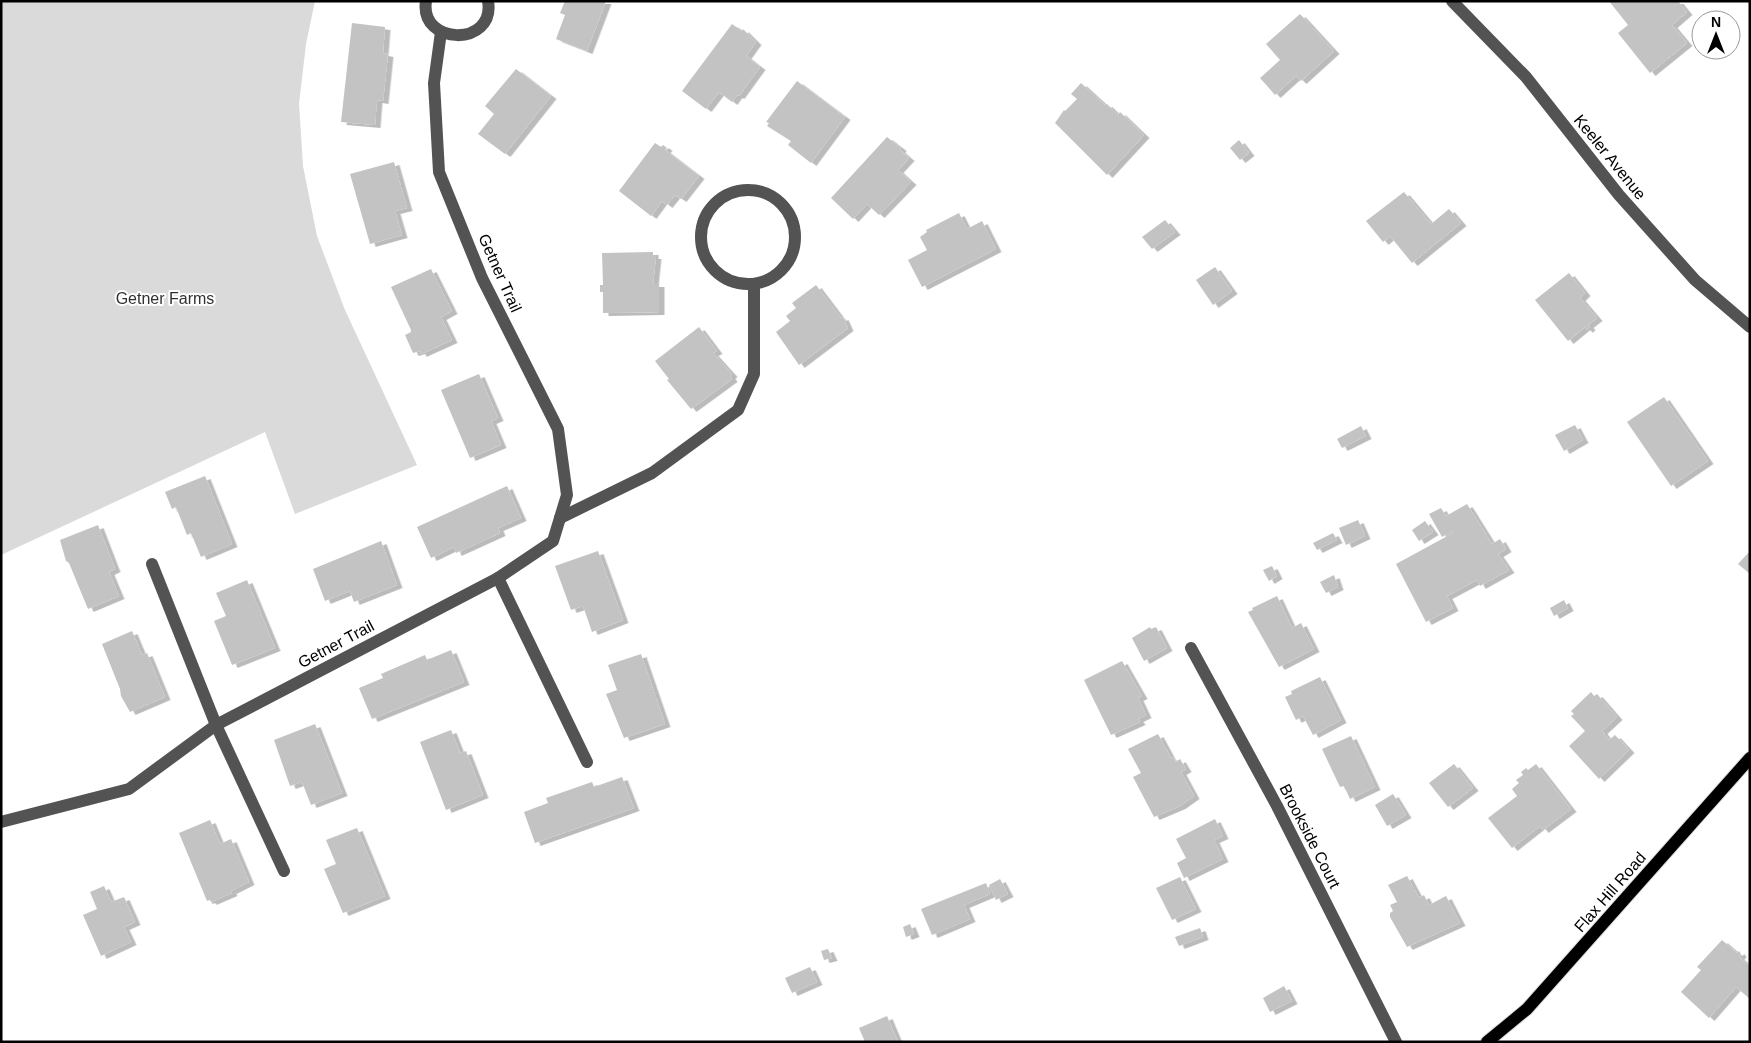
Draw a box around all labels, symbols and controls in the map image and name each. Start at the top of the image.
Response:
north arrow [1691,10,1741,60]
text: N [1711,14,1721,30]
street label: Keeler Avenue [1571,111,1649,203]
street label: Getner Trail [475,231,525,315]
park label: Getner Farms [116,290,214,307]
street label: Getner Trail [295,617,377,671]
street label: Brookside Court [1276,781,1344,891]
street label: Flax Hill Road [1571,849,1649,935]

